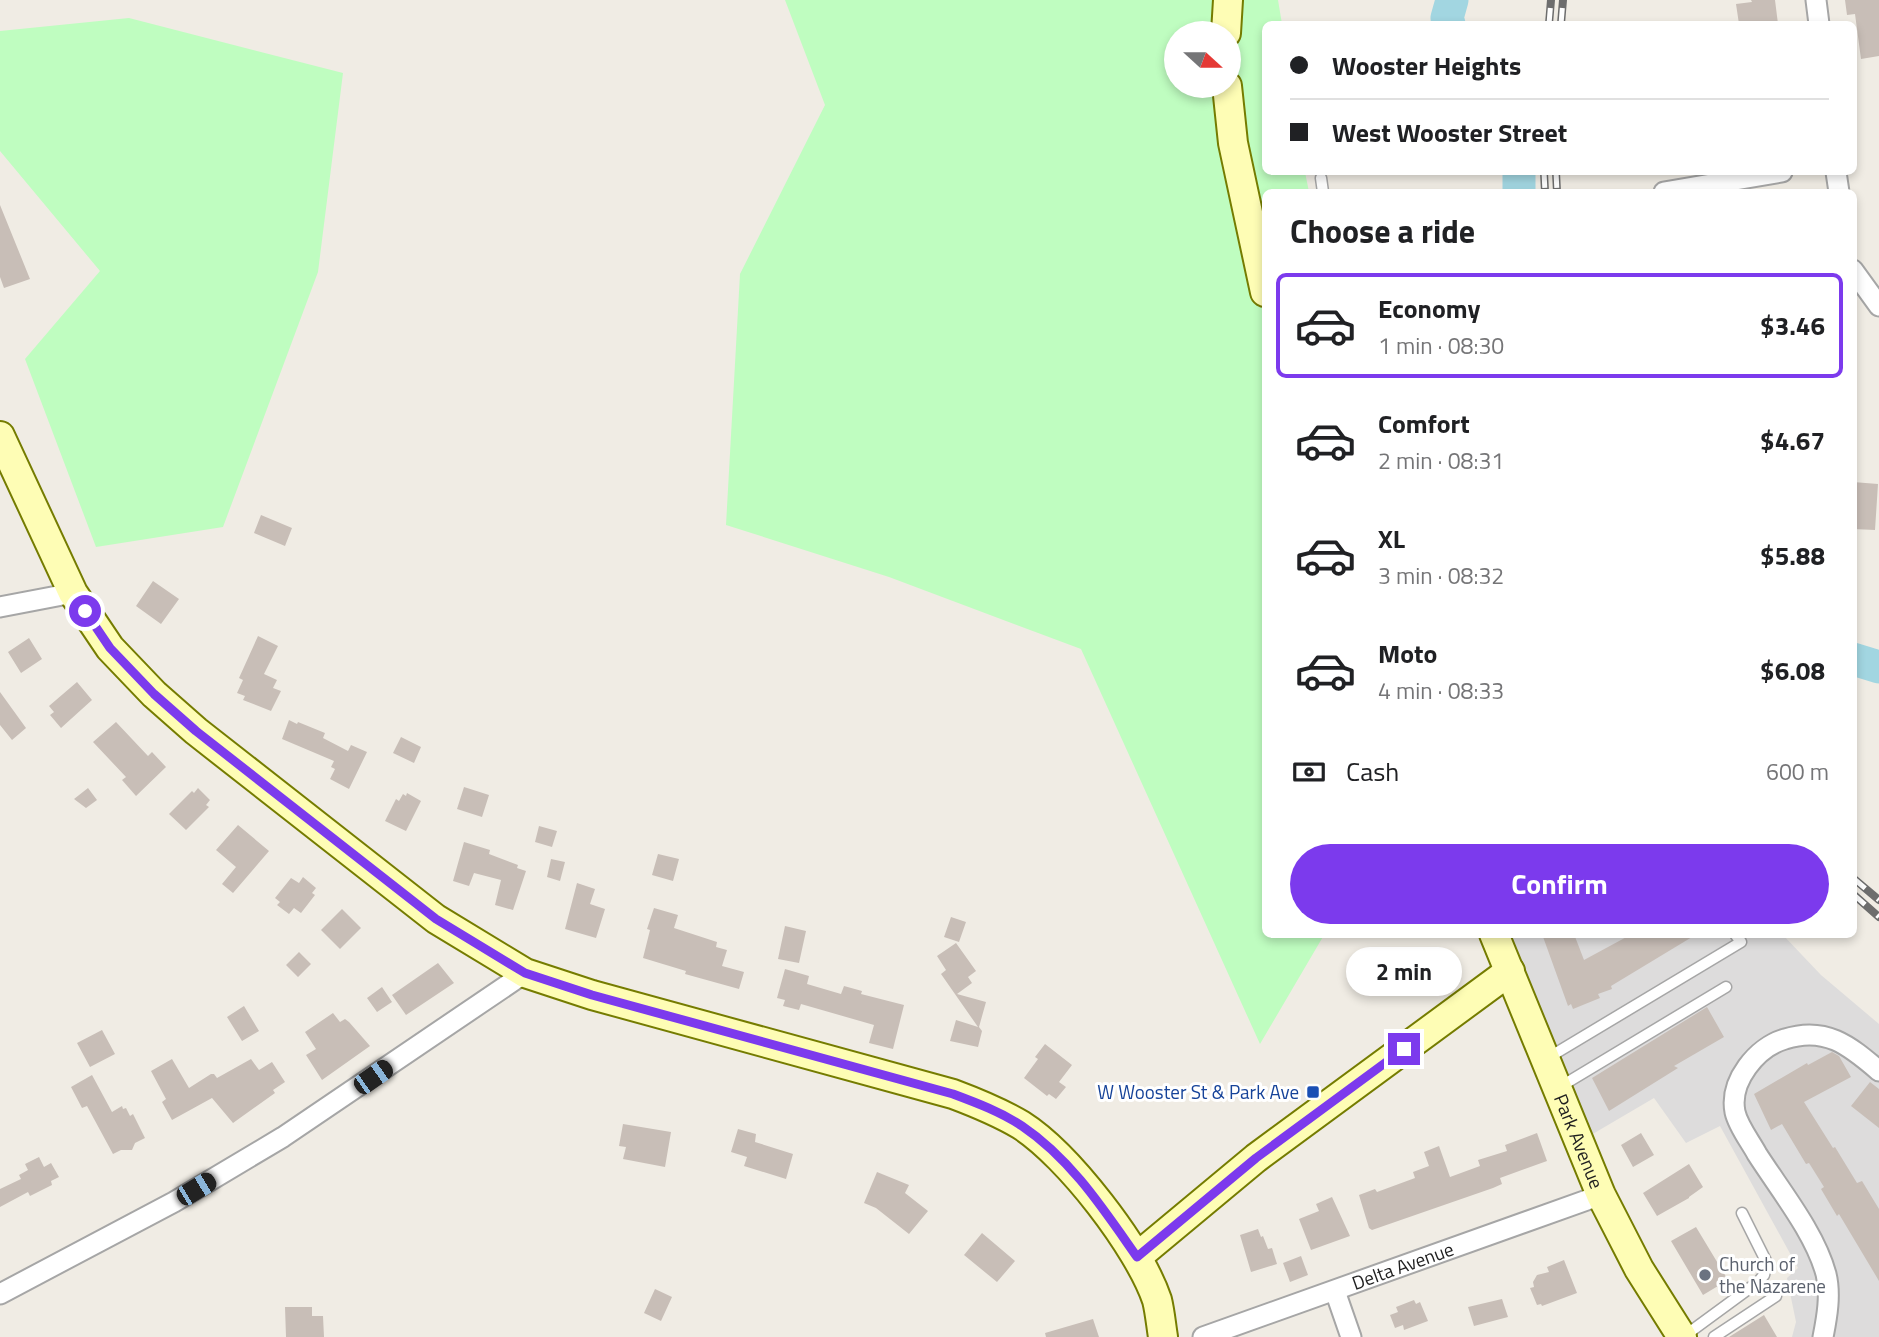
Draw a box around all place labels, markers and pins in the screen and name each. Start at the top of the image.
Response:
place label: W Wooster St & Park Ave [1097,1077,1299,1106]
marker: W Wooster St & Park Ave [1305,1084,1321,1100]
place label: Church of the Nazarene [1719,1249,1826,1300]
marker: Church of the Nazarene [1697,1267,1713,1283]

